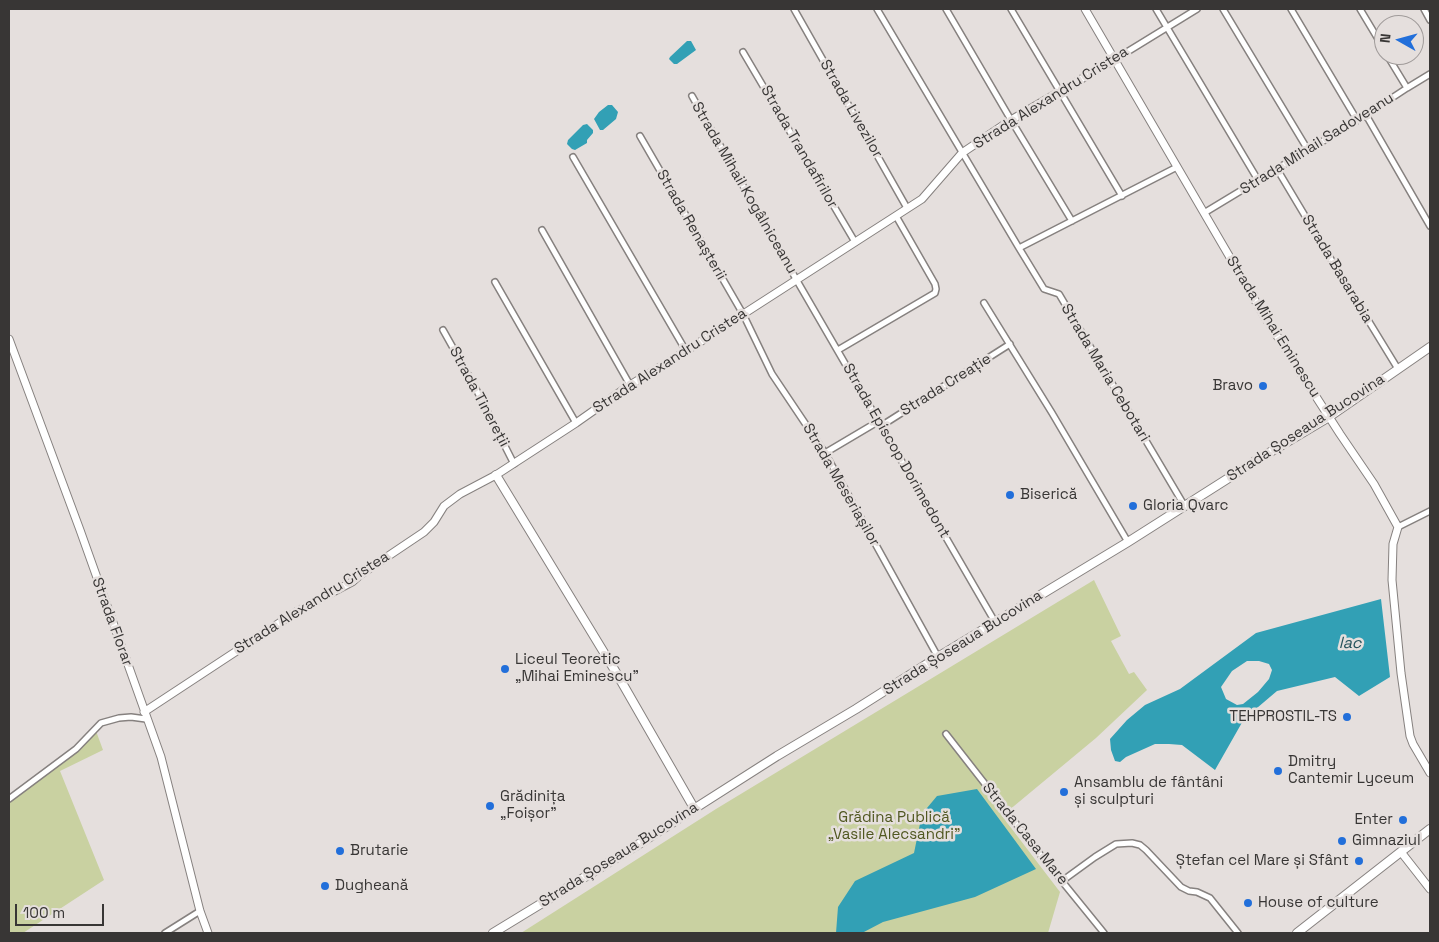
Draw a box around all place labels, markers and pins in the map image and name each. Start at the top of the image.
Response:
place label: Bravo [1212,377,1253,395]
marker: Bravo [1257,380,1269,392]
place label: Biserică [1020,486,1077,504]
marker: Biserică [1004,489,1016,501]
place label: Gloria Qvarc [1143,497,1229,515]
marker: Gloria Qvarc [1127,500,1139,512]
place label: Liceul Teoretic „Mihai Eminescu” [515,651,639,686]
marker: Liceul Teoretic „Mihai Eminescu” [499,663,511,675]
place label: TEHPROSTIL-TS [1229,708,1337,726]
marker: TEHPROSTIL-TS [1341,711,1353,723]
place label: Dmitry Cantemir Lyceum [1288,753,1414,788]
marker: Dmitry Cantemir Lyceum [1272,765,1284,777]
place label: Ansamblu de fântâni și sculpturi [1074,774,1223,809]
marker: Ansamblu de fântâni și sculpturi [1058,786,1070,798]
place label: Grădinița „Foișor” [500,788,565,823]
marker: Grădinița „Foișor” [484,800,496,812]
place label: Enter [1354,811,1393,829]
marker: Enter [1397,814,1409,826]
place label: Gimnaziul [1352,832,1421,850]
marker: Gimnaziul [1336,835,1348,847]
place label: Brutarie [350,842,408,860]
marker: Brutarie [334,845,346,857]
place label: Ștefan cel Mare și Sfânt [1176,852,1349,870]
marker: Ștefan cel Mare și Sfânt [1353,855,1365,867]
place label: Dugheană [335,877,408,895]
marker: Dugheană [319,880,331,892]
place label: House of culture [1258,894,1379,912]
marker: House of culture [1242,897,1254,909]

